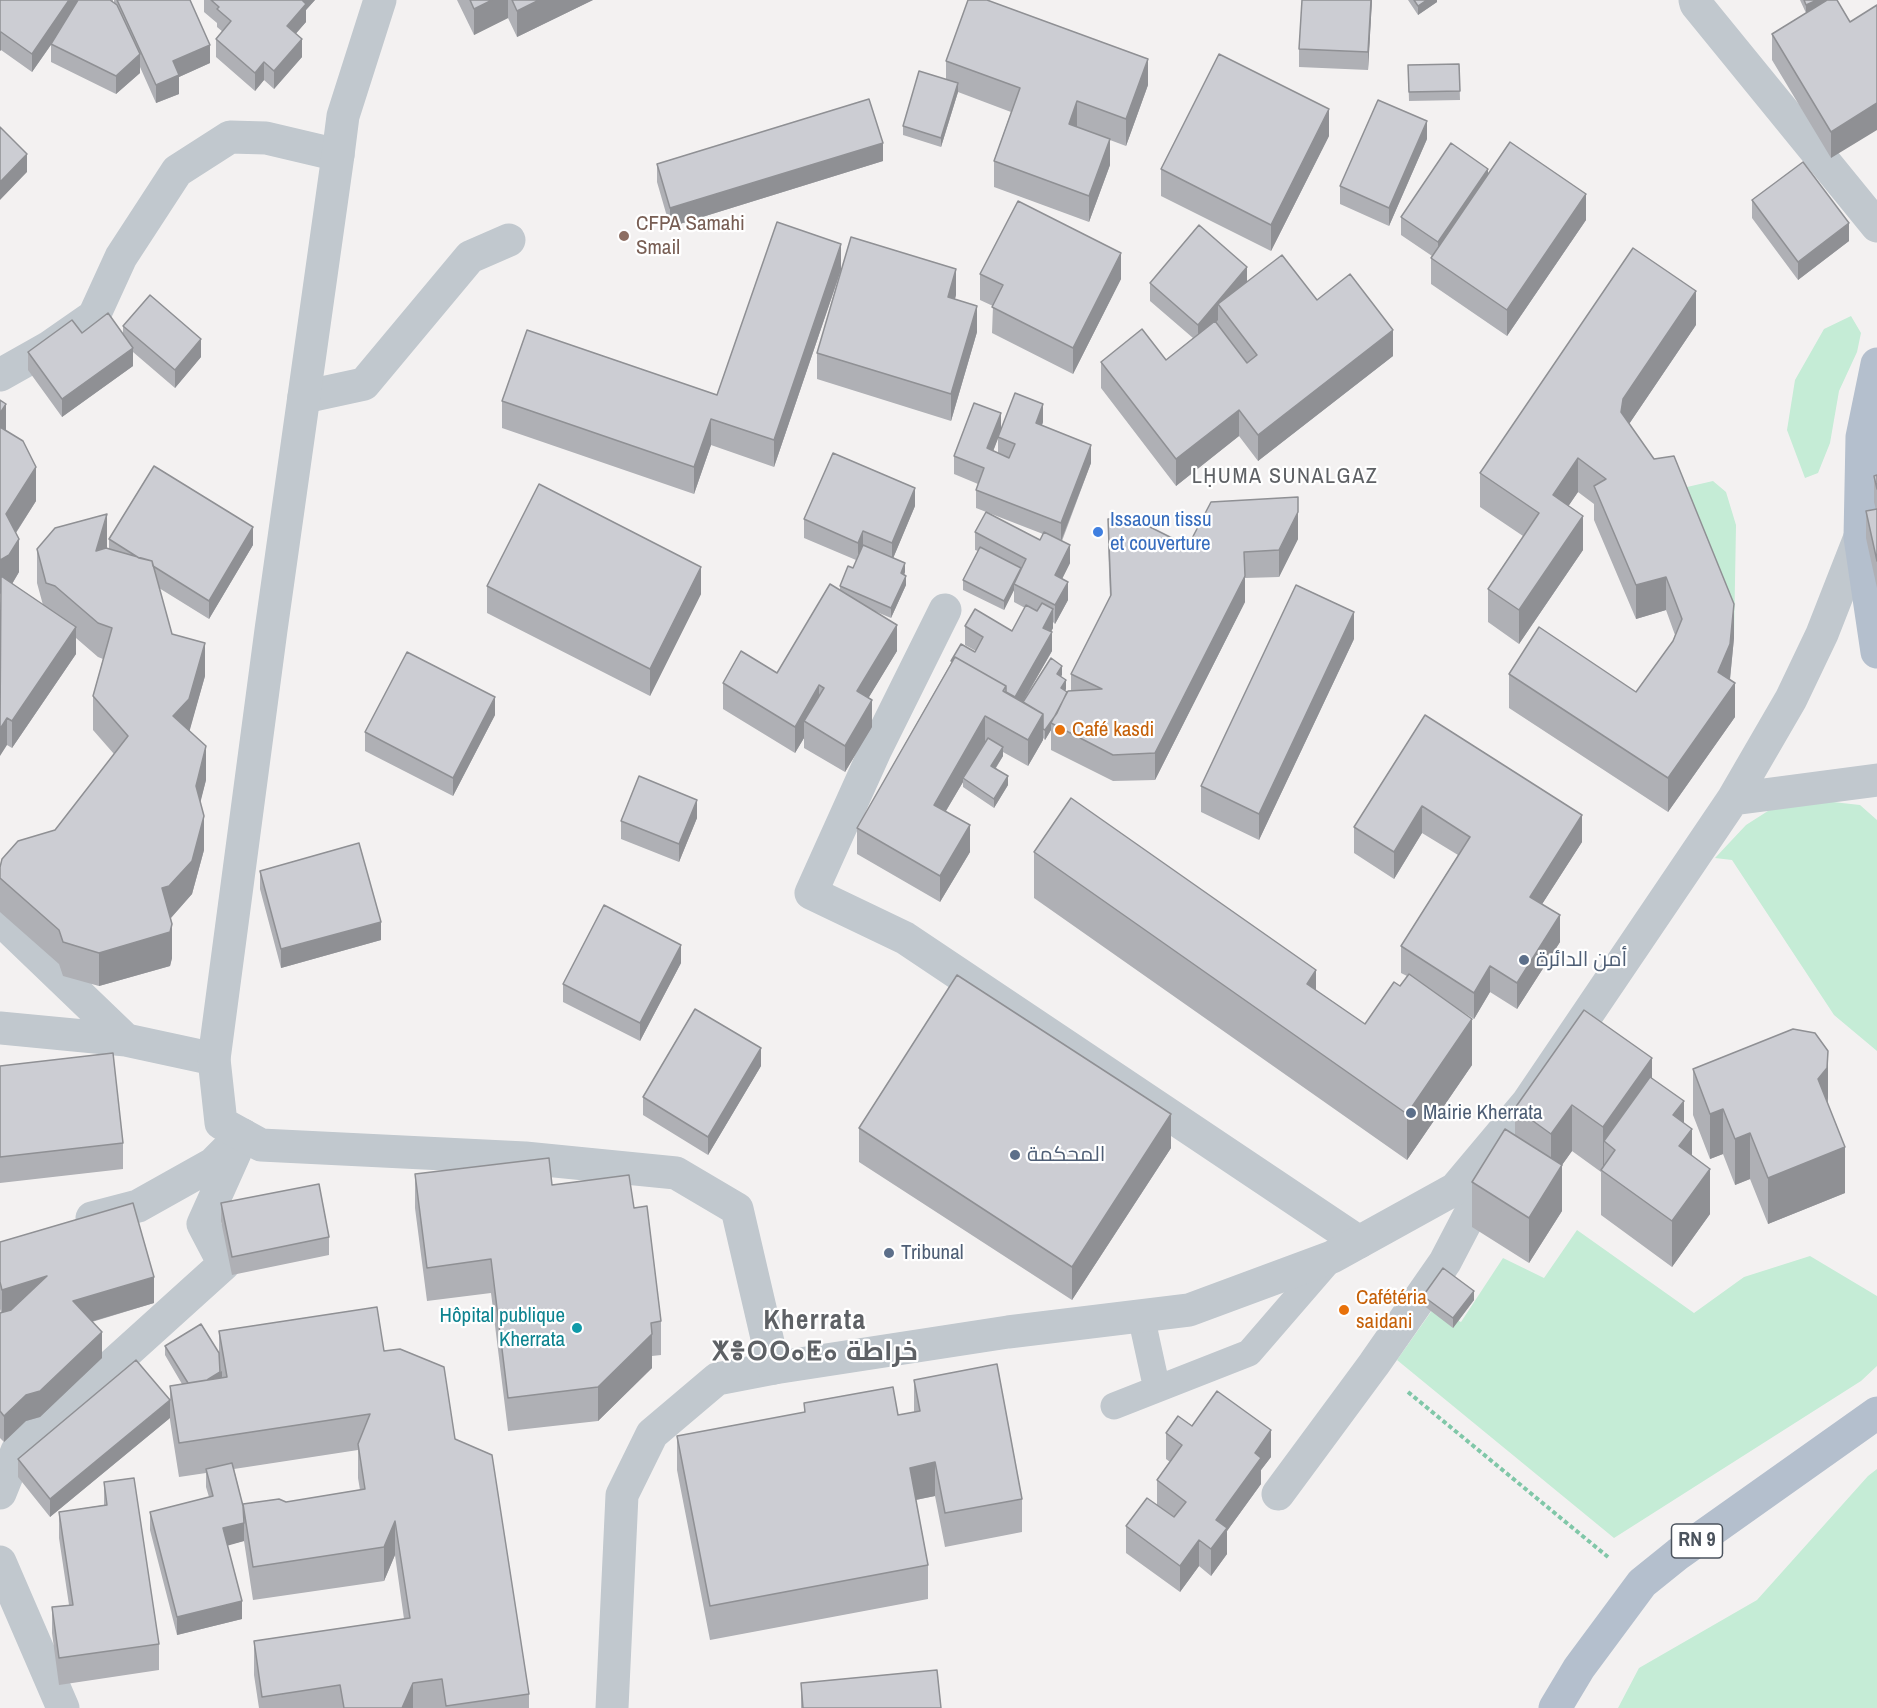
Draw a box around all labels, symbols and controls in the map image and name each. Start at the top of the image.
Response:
place label: CFPA Samahi Smail [636,211,745,261]
marker: CFPA Samahi Smail [617,229,631,243]
district label: LḤUMA SUNALGAZ [1192,464,1378,490]
place label: Issaoun tissu et couverture [1110,507,1211,557]
marker: Issaoun tissu et couverture [1091,525,1105,539]
place label: Café kasdi [1072,717,1154,743]
marker: Café kasdi [1053,723,1067,737]
place label: أمن الدائرة [1536,947,1627,973]
marker: أمن الدائرة [1517,953,1531,967]
place label: Mairie Kherrata [1423,1100,1543,1126]
marker: Mairie Kherrata [1404,1106,1418,1120]
place label: المحكمة [1027,1142,1105,1168]
marker: المحكمة [1008,1148,1022,1162]
place label: Tribunal [901,1240,964,1266]
marker: Tribunal [882,1246,896,1260]
place label: Cafétéria saidani [1356,1285,1427,1335]
place label: Hôpital publique Kherrata [440,1303,565,1353]
marker: Cafétéria saidani [1337,1303,1351,1317]
district label: Kherrata ⵅⴻⵔⵔⴰⵟⴰ خراطة [718,1306,912,1369]
marker: Hôpital publique Kherrata [570,1321,584,1335]
road number: RN 9 [1672,1524,1722,1558]

